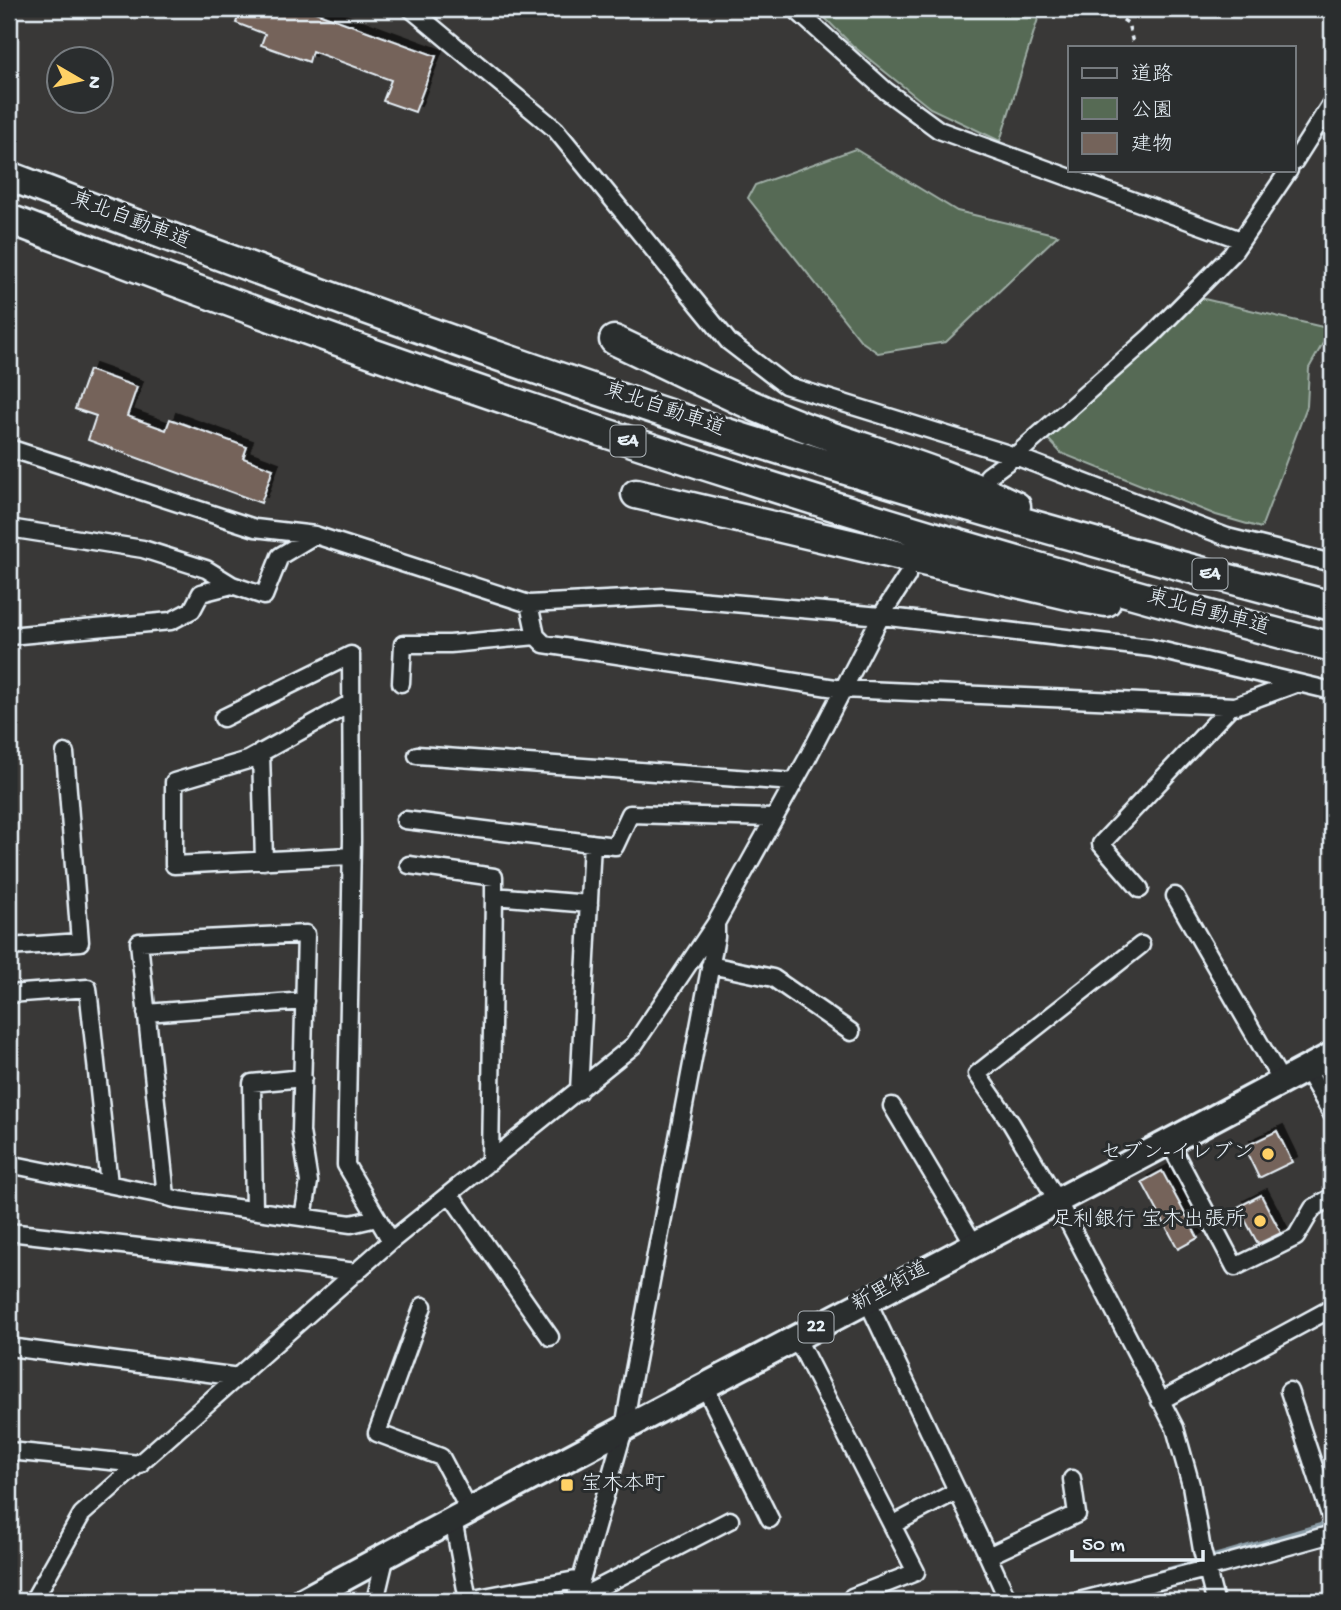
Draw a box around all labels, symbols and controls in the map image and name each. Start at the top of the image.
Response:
north arrow [46,46,116,116]
legend [1068,46,1296,172]
text: 道路 [1131,63,1173,89]
text: N [81,74,106,90]
text: 公園 [1131,100,1173,125]
text: 建物 [1131,133,1173,159]
street label: 東北自動車道 [67,186,194,256]
street label: 東北自動車道 [600,377,728,443]
road number: E4 [610,426,646,456]
road number: E4 [1192,558,1228,590]
street label: 東北自動車道 [1144,584,1273,642]
place label: セブン-イレブン [1100,1141,1254,1167]
marker: セブン-イレブン [1260,1146,1276,1162]
place label: 足利銀行 宝木出張所 [1052,1208,1246,1234]
marker: 足利銀行 宝木出張所 [1252,1213,1268,1229]
street label: 新里街道 [848,1256,934,1319]
road number: 22 [798,1312,834,1343]
place label: 宝木本町 [581,1472,665,1498]
marker: 宝木本町 [559,1477,575,1493]
scale bar [1072,1519,1203,1563]
text: 50 m [1082,1534,1125,1559]

